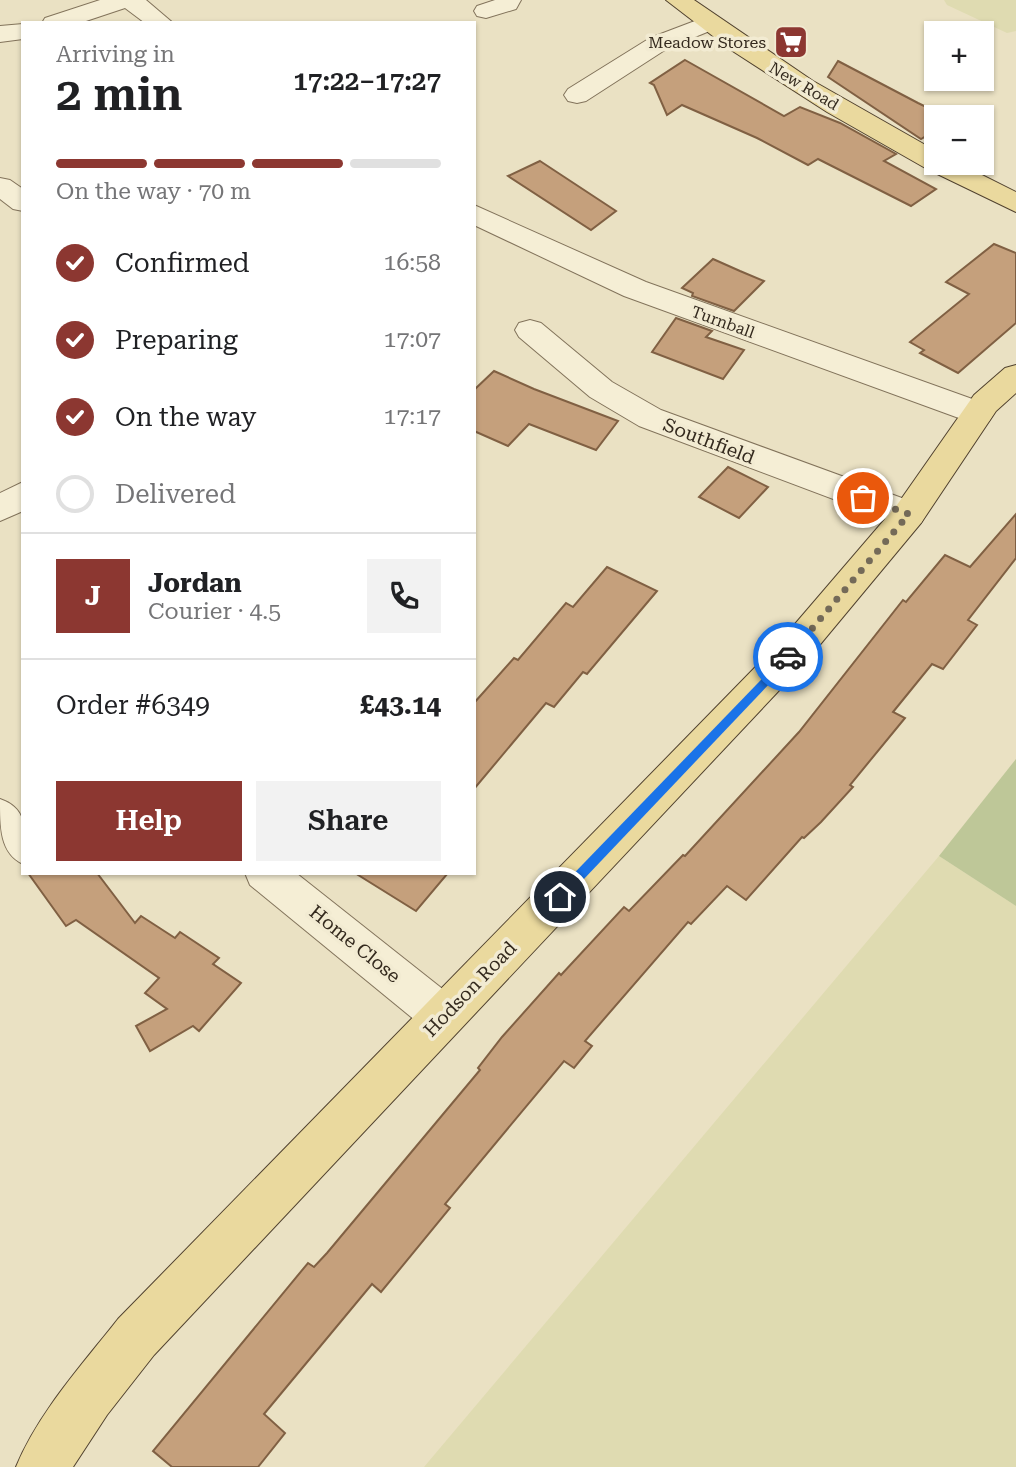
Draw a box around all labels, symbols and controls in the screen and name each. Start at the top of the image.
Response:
map controls [924,21,994,175]
button: + [924,21,994,91]
supermarket icon: Meadow Stores [772,23,810,61]
place label: Meadow Stores [648,33,766,52]
text: Arriving in [56,41,175,68]
street label: New Road [766,58,842,114]
text: 17:22–17:27 [293,66,441,96]
text: 2 min [56,67,183,121]
button: − [924,105,994,175]
text: On the way · 70 m [56,178,251,205]
icon: check [56,244,94,282]
text: Confirmed [115,248,250,278]
text: 16:58 [384,249,441,276]
street label: Turnball [689,302,757,342]
icon: check [56,321,94,359]
text: Preparing [115,325,238,355]
text: 17:07 [384,326,441,353]
icon: check [56,398,94,436]
text: On the way [115,402,256,432]
text: 17:17 [384,403,441,430]
street label: Southfield [660,413,758,469]
pin [833,468,893,528]
text: Delivered [115,479,236,509]
icon: bag [844,479,882,517]
button: phone [367,559,441,633]
text: Jordan [148,568,242,598]
text: J [85,581,101,611]
text: Courier · 4.5 [148,598,281,625]
courier [753,622,823,692]
icon: car [769,638,807,676]
text: Order #6349 [56,690,210,720]
text: £43.14 [360,690,441,720]
button: Help [56,781,242,861]
button: Share [256,781,441,861]
pin [530,867,590,927]
icon: home [541,878,579,916]
street label: Home Close [305,900,405,988]
street label: Hodson Road [419,936,521,1042]

